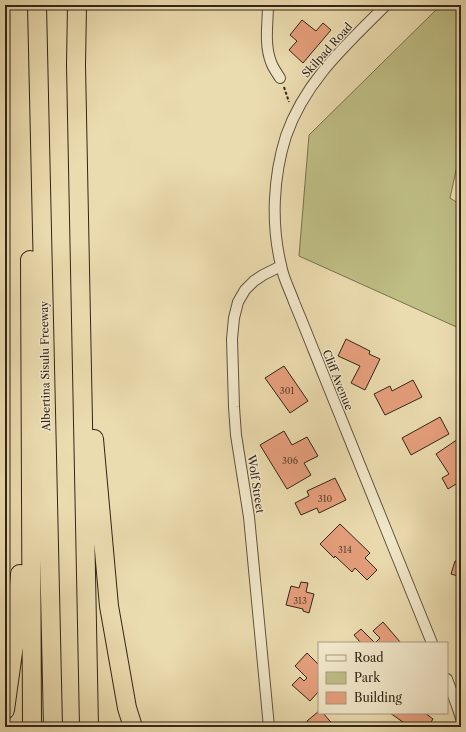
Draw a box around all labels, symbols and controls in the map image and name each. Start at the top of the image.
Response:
street label: Skilpad Road [299,19,355,80]
street label: Albertina Sisulu Freeway [37,300,53,432]
street label: Cliff Avenue [319,348,357,412]
house number: 301 [280,385,294,396]
street label: Wolf Street [244,453,268,514]
house number: 306 [282,455,298,466]
house number: 310 [318,493,333,504]
house number: 314 [338,544,352,555]
house number: 313 [293,595,307,606]
legend [318,642,448,714]
text: Road [354,650,384,665]
text: Park [354,670,381,685]
text: Building [354,690,402,705]

